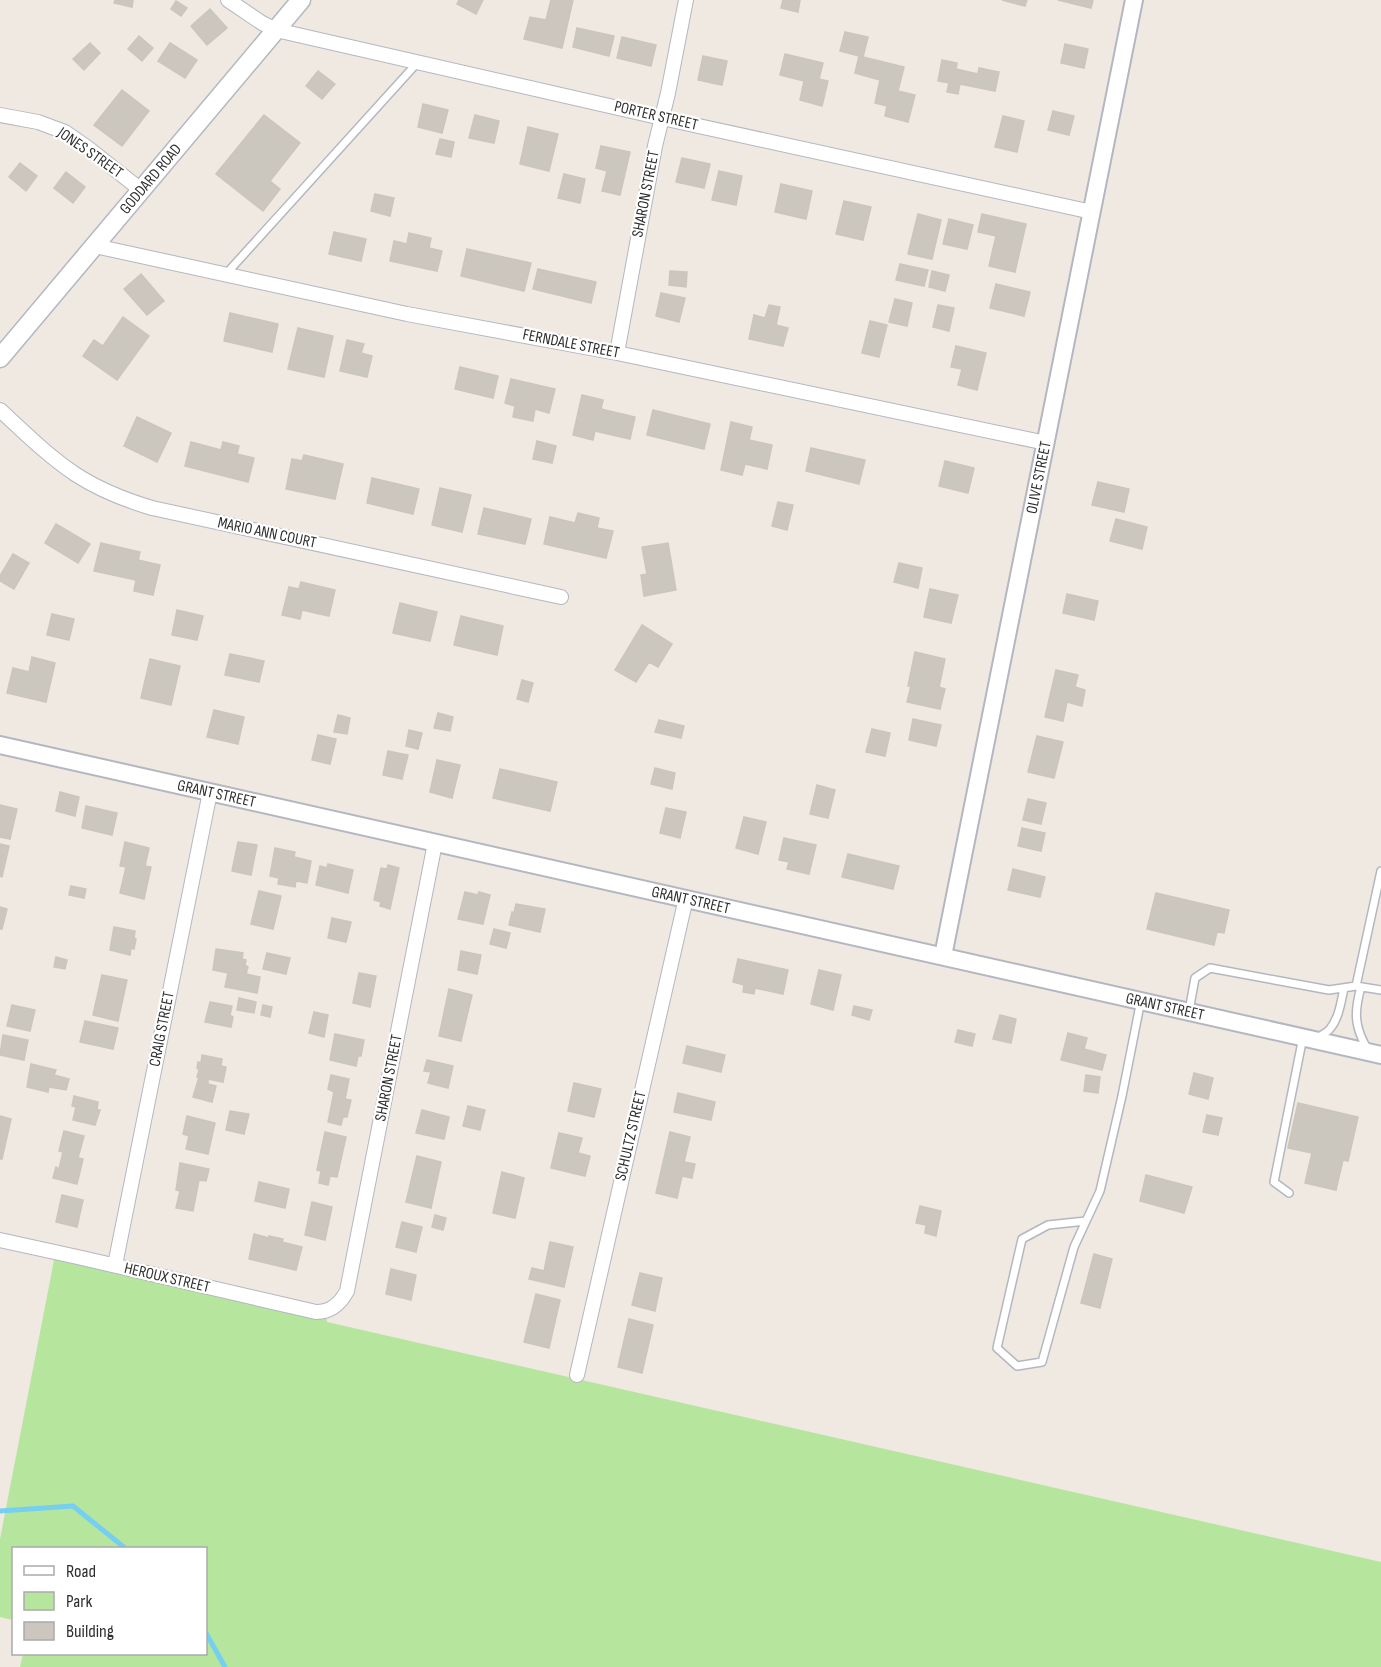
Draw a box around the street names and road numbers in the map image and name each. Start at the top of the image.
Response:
street label: PORTER STREET [612,97,700,135]
street label: JONES STREET [53,123,127,183]
street label: GODDARD ROAD [116,140,186,218]
street label: SHARON STREET [628,149,664,239]
street label: FERNDALE STREET [521,325,622,363]
street label: OLIVE STREET [1022,439,1055,515]
street label: MARIO ANN COURT [216,513,318,553]
street label: GRANT STREET [176,776,258,812]
street label: GRANT STREET [650,882,732,918]
street label: CRAIG STREET [145,989,179,1068]
street label: GRANT STREET [1124,989,1206,1025]
street label: SHARON STREET [371,1033,407,1123]
street label: SCHULTZ STREET [611,1089,651,1183]
street label: HEROUX STREET [122,1259,212,1297]

